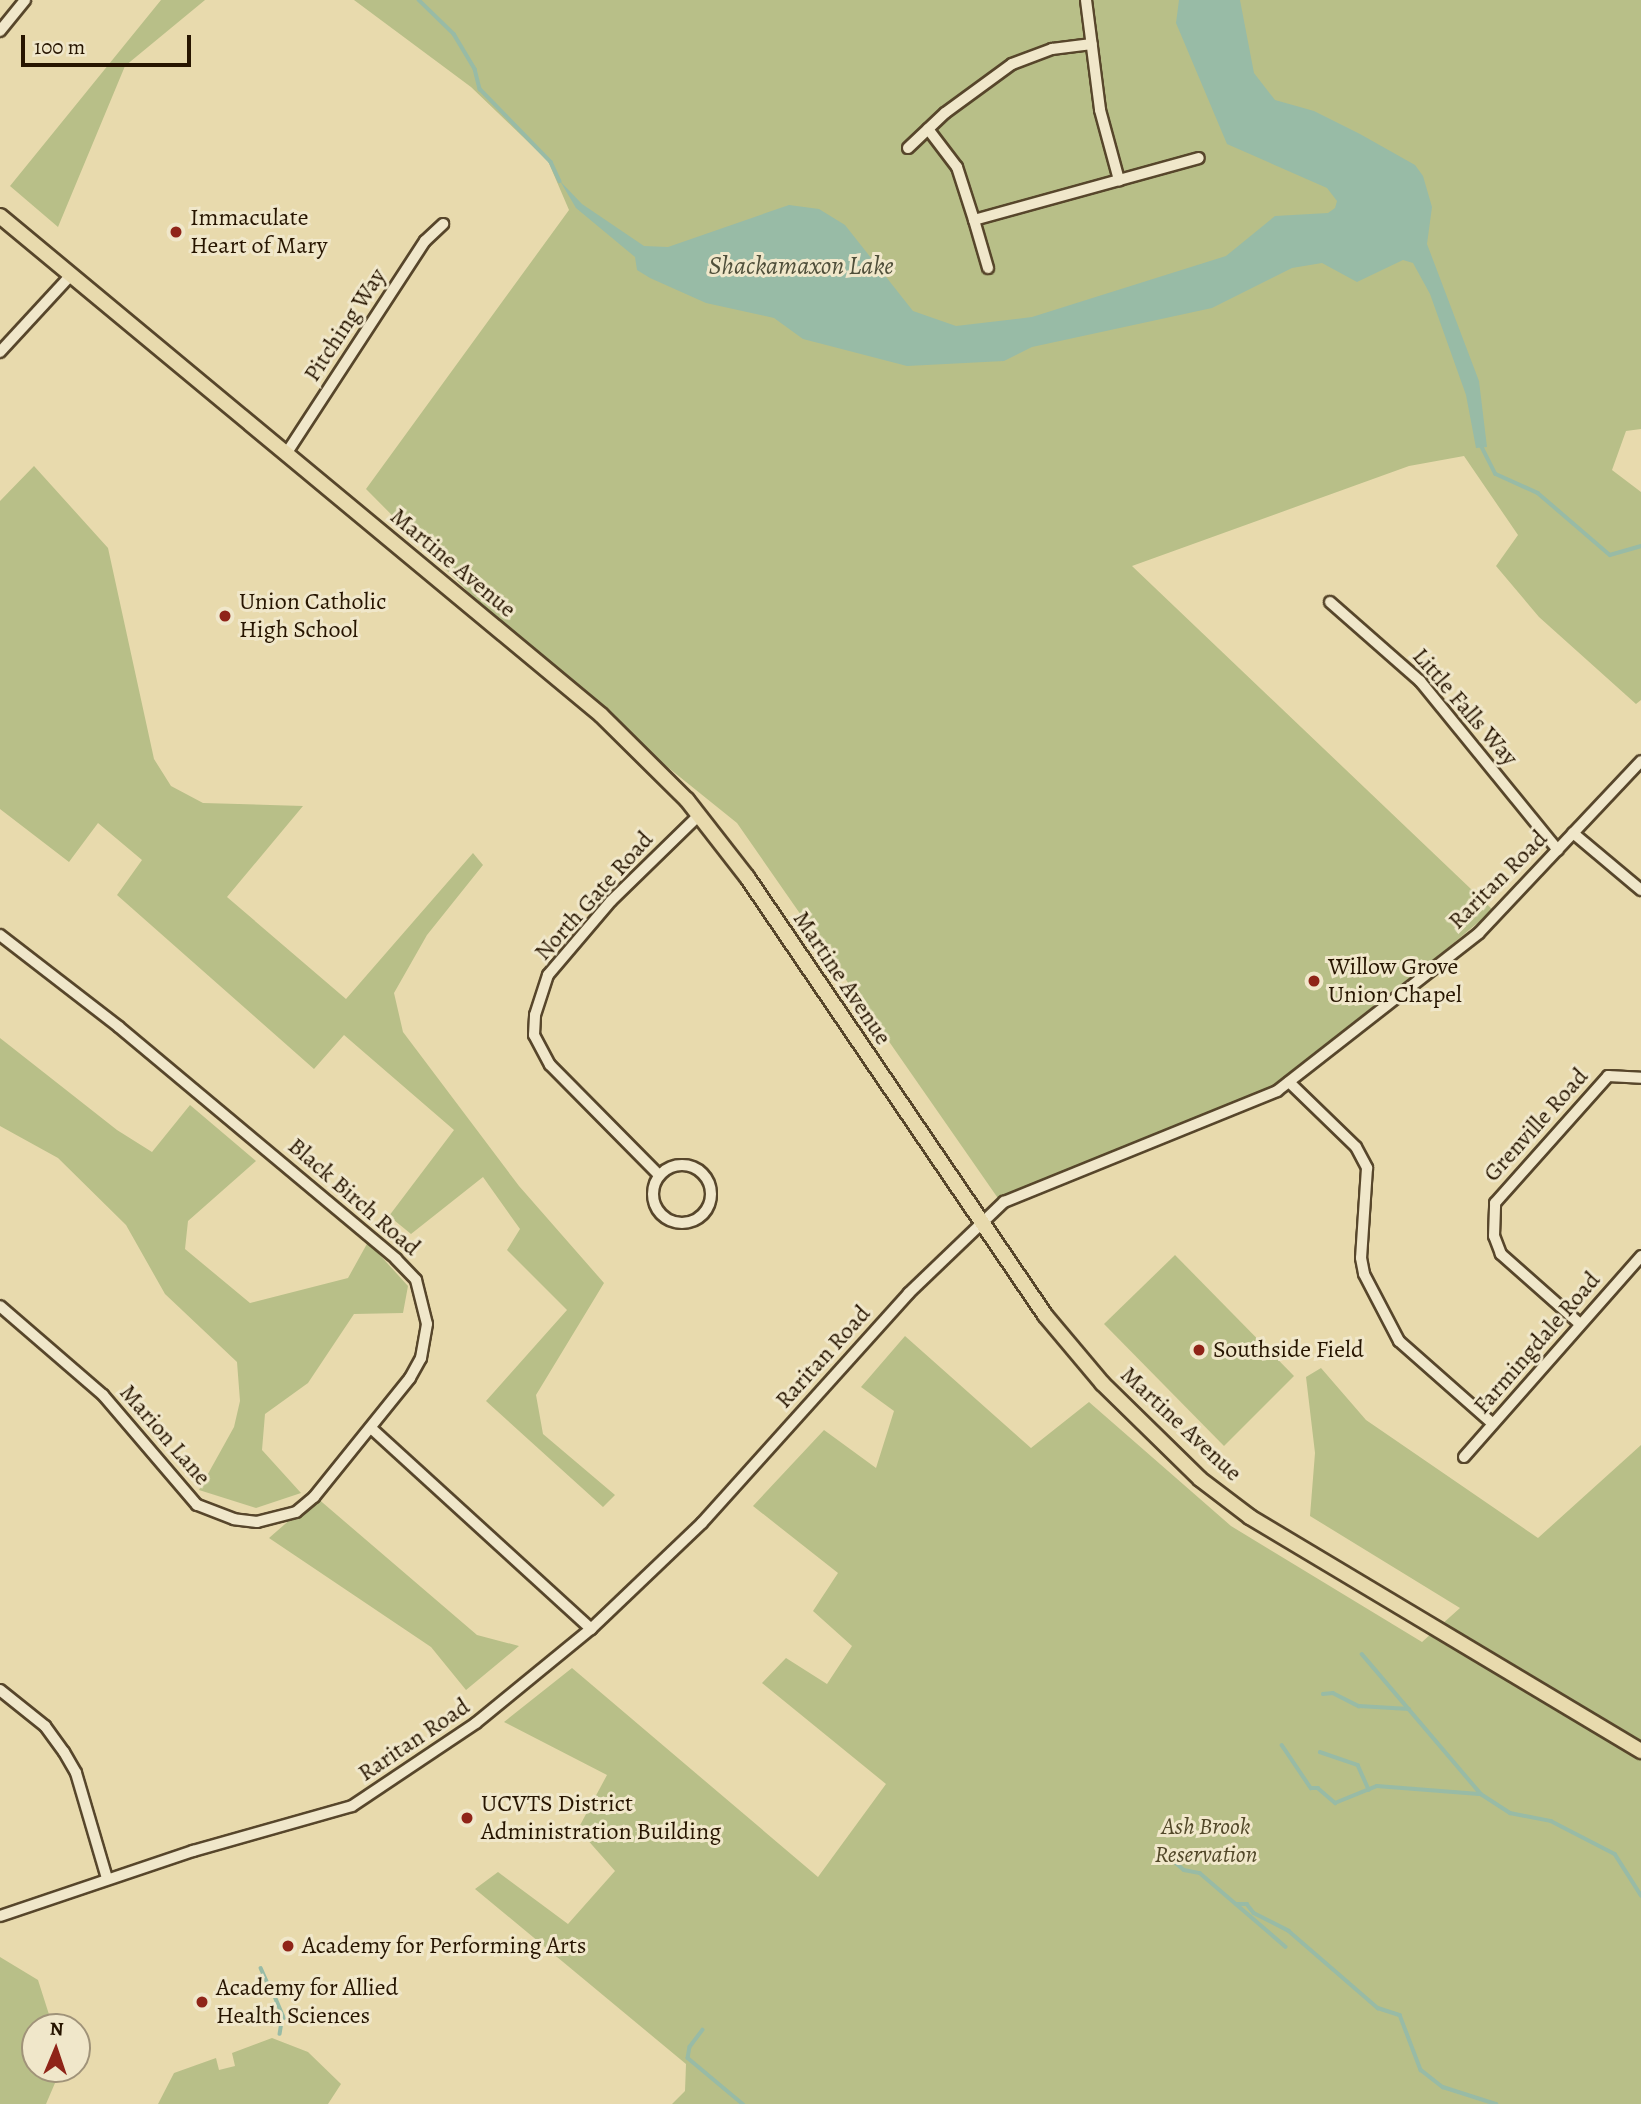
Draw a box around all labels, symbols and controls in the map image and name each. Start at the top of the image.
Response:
scale bar [24,21,194,65]
text: 100 m [34,33,85,61]
place label: Immaculate Heart of Mary [190,204,328,260]
marker: Immaculate Heart of Mary [168,224,184,240]
water label: Shackamaxon Lake [708,250,894,282]
street label: Pitching Way [298,263,392,387]
street label: Martine Avenue [384,502,522,624]
place label: Union Catholic High School [239,588,386,644]
marker: Union Catholic High School [217,608,233,624]
street label: Little Falls Way [1406,642,1524,772]
street label: Raritan Road [1442,824,1554,936]
street label: North Gate Road [529,826,659,966]
street label: Martine Avenue [787,906,897,1050]
place label: Willow Grove Union Chapel [1328,953,1462,1009]
marker: Willow Grove Union Chapel [1306,973,1322,989]
street label: Grenville Road [1478,1062,1594,1188]
street label: Black Birch Road [282,1132,426,1262]
street label: Farmingdale Road [1467,1266,1607,1420]
street label: Raritan Road [769,1300,877,1414]
place label: Southside Field [1213,1336,1364,1364]
marker: Southside Field [1191,1342,1207,1358]
street label: Martine Avenue [1114,1361,1248,1487]
street label: Marion Lane [113,1379,217,1491]
street label: Raritan Road [353,1692,475,1788]
place label: UCVTS District Administration Building [481,1790,721,1846]
marker: UCVTS District Administration Building [459,1810,475,1826]
park label: Ash Brook Reservation [1155,1813,1257,1869]
place label: Academy for Performing Arts [302,1932,586,1960]
marker: Academy for Performing Arts [280,1938,296,1954]
place label: Academy for Allied Health Sciences [216,1974,398,2030]
marker: Academy for Allied Health Sciences [194,1994,210,2010]
north arrow [21,2013,91,2083]
text: N [49,2016,64,2042]

